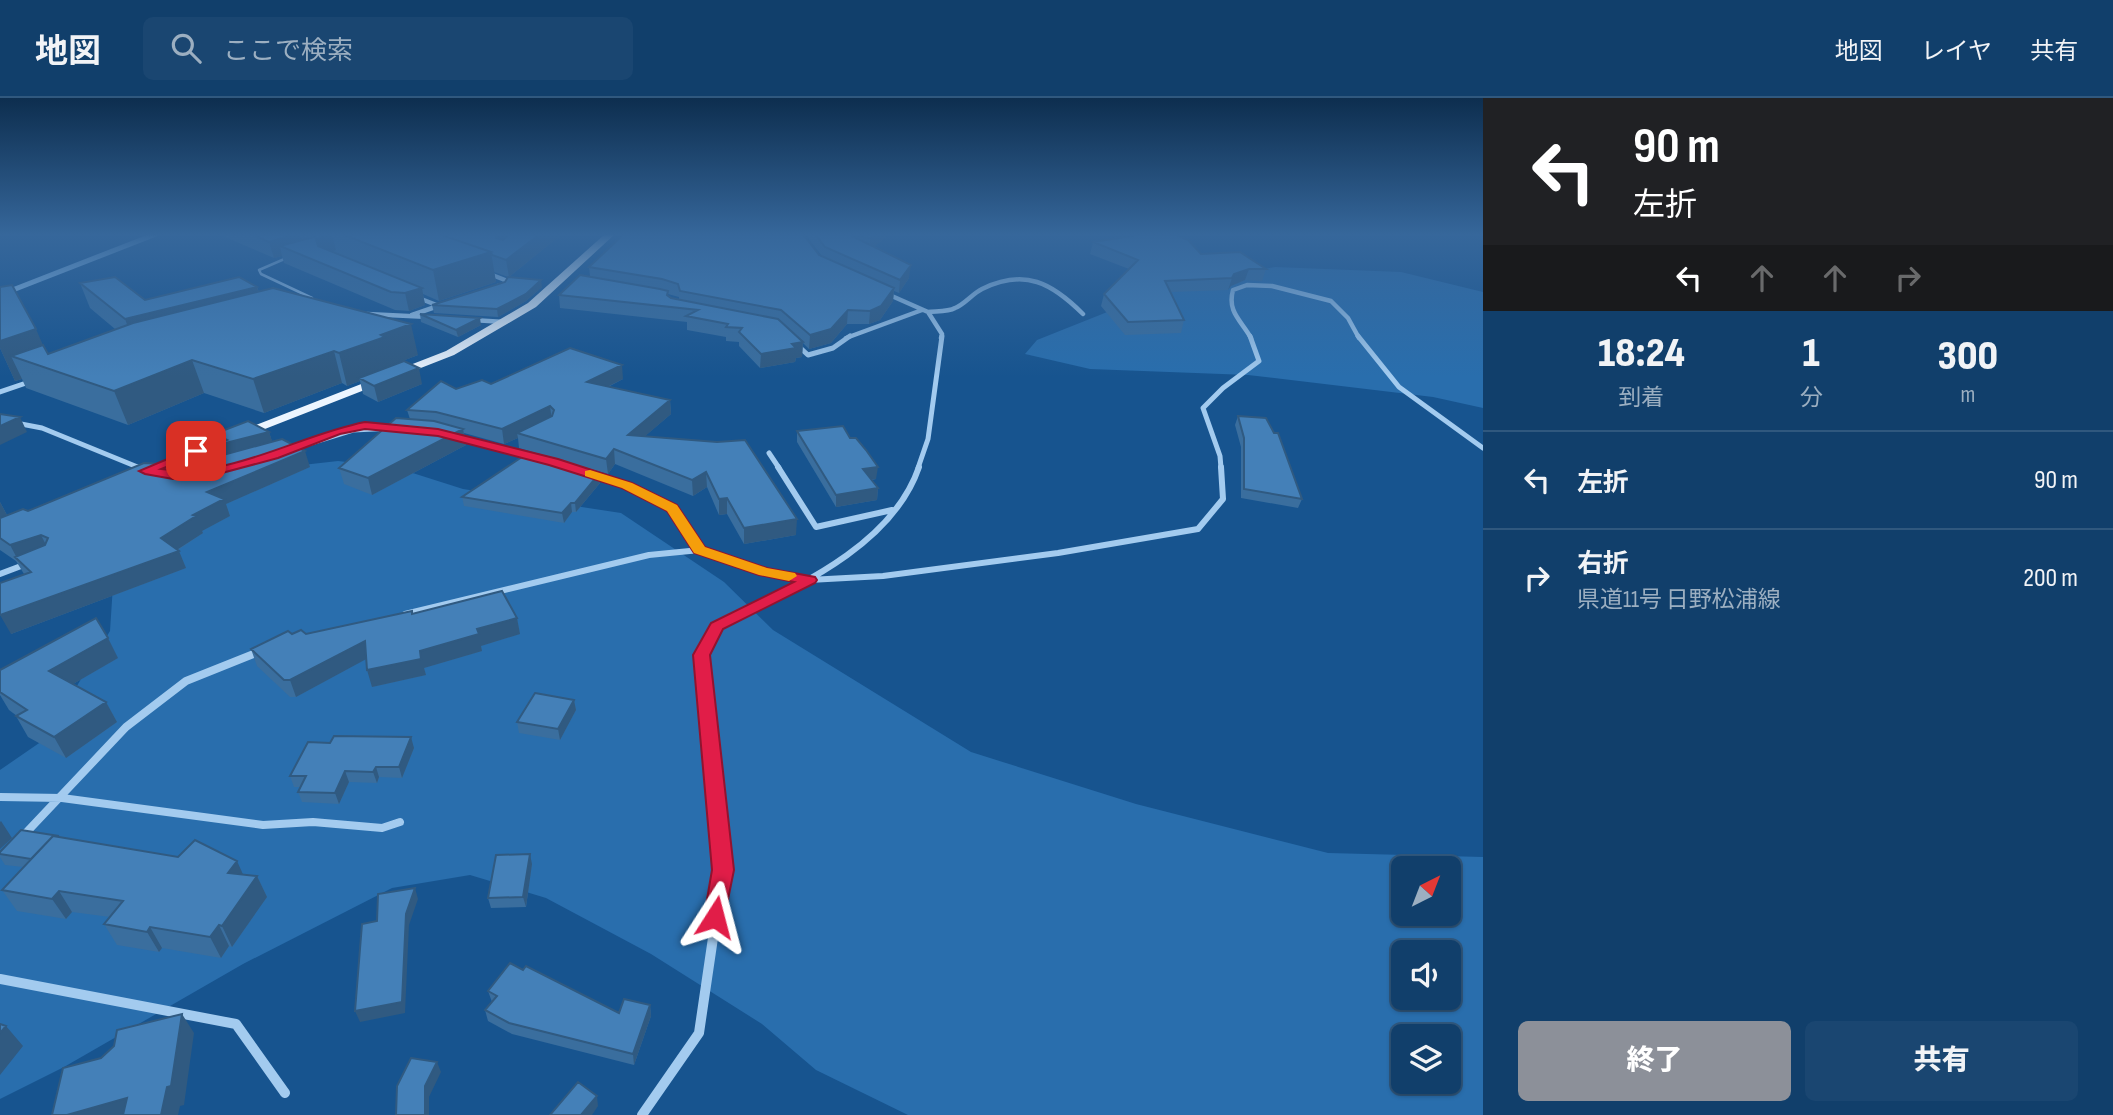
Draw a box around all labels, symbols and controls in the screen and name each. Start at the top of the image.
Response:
search box [143,17,633,80]
icon: search [167,29,205,67]
text: 地図 [35,32,101,72]
text: ここで検索 [223,36,353,67]
text: 地図 [1835,37,1883,66]
text: レイヤ [1921,37,1992,66]
text: 共有 [2030,37,2078,66]
text: 90 m [1633,118,1720,177]
icon: left [1518,126,1609,217]
text: 左折 [1633,186,1697,225]
icon: left [1670,259,1708,297]
icon: ahead [1743,259,1781,297]
icon: ahead [1816,259,1854,297]
icon: right [1889,259,1927,297]
text: 18:24 [1598,328,1685,379]
text: 1 [1803,328,1820,379]
text: 300 [1938,331,1998,382]
text: m [1960,381,1975,409]
text: 到着 [1618,384,1664,412]
text: 分 [1800,384,1823,412]
pin [166,421,226,481]
icon: arrive [177,432,215,470]
icon: left [1518,461,1556,499]
text: 90 m [2034,465,2078,496]
text: 左折 [1577,468,1629,499]
text: 右折 [1577,549,1629,580]
icon: right [1518,559,1556,597]
text: 200 m [2023,563,2078,594]
text: 県道11号 日野松浦線 [1577,586,1781,614]
north arrow [1391,856,1461,926]
map controls [1391,856,1461,1094]
position arrow [678,880,752,954]
button: sound [1391,940,1461,1010]
button: 終了 [1518,1021,1791,1101]
button: 共有 [1805,1021,2078,1101]
button: layers [1391,1024,1461,1094]

